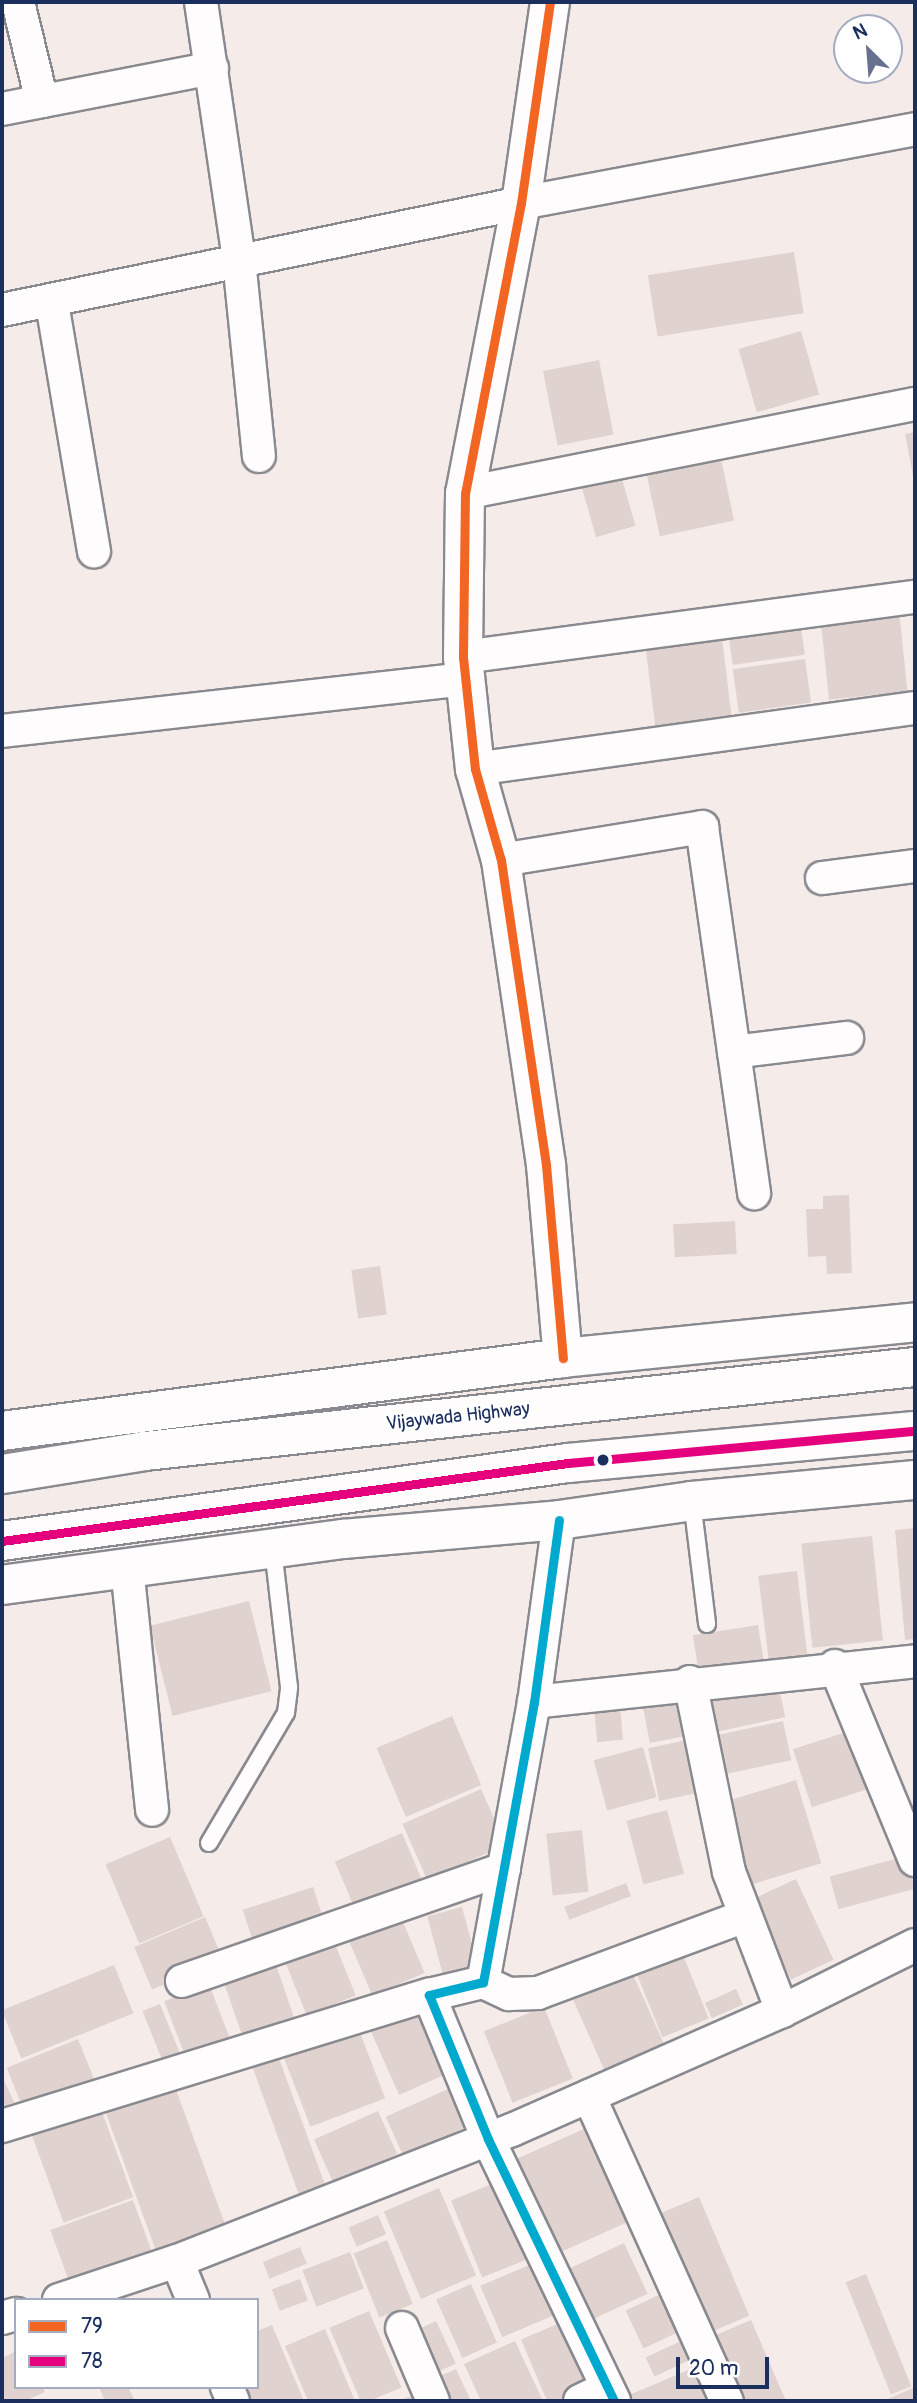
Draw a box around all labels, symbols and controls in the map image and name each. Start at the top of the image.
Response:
north arrow [833,14,903,84]
text: N [849,18,871,45]
street label: Vijaywada Highway [385,1398,531,1436]
unlabelled marker [596,1453,610,1467]
legend [14,2298,259,2389]
text: 79 [81,2313,103,2340]
scale bar [679,2344,772,2388]
text: 78 [81,2348,103,2375]
text: 20 m [689,2355,738,2382]

